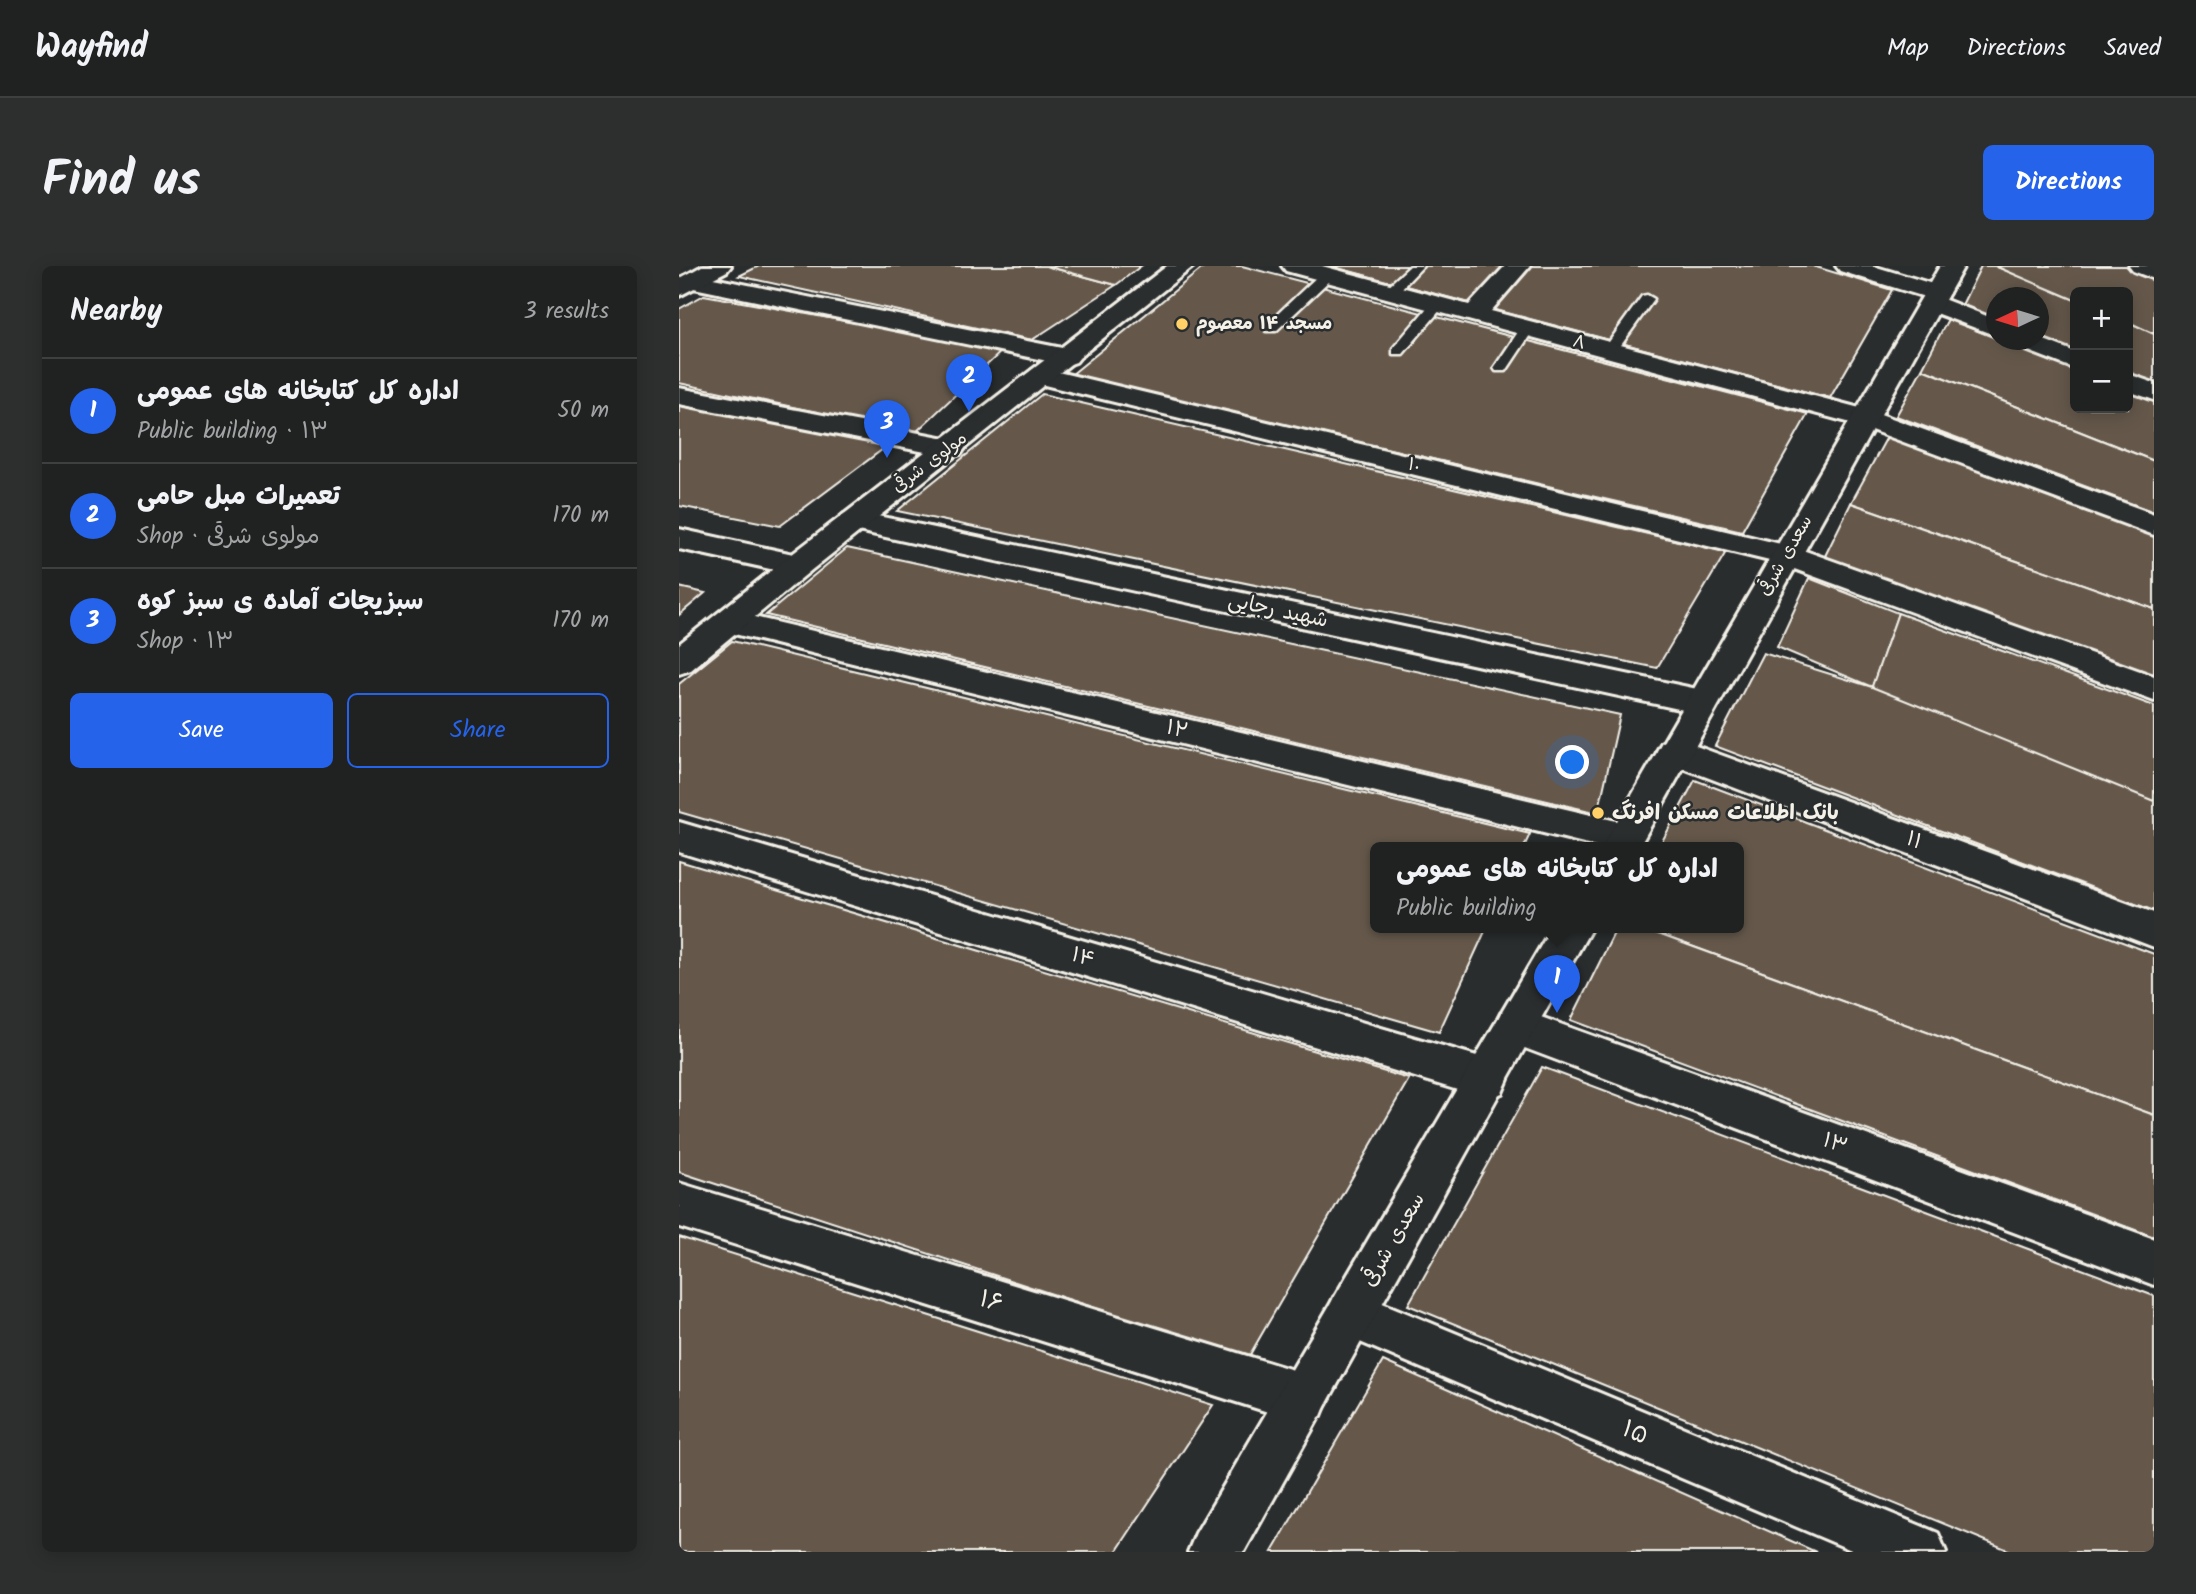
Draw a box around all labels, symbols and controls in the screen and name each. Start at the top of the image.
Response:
text: Wayfind [35,22,148,75]
text: Map [1887,29,1929,68]
text: Directions [1967,29,2066,68]
text: Saved [2104,29,2161,68]
text: Find us [42,143,200,221]
button: Directions [1983,145,2154,220]
north arrow [1986,287,2049,350]
map controls [2070,287,2133,413]
button: + [2070,287,2133,350]
text: Nearby [70,288,162,336]
text: 3 results [523,294,609,330]
place label: مسجد ۱۴ معصوم [1196,310,1332,339]
marker: مسجد ۱۴ معصوم [1174,316,1190,332]
street label: ۸ [1569,327,1589,359]
button: − [2070,350,2133,413]
pin: 2 [946,354,992,412]
text: اداره کل کتابخانه های عمومی [137,371,459,413]
text: 1 [90,393,96,429]
text: 50 m [558,393,609,429]
pin: 3 [864,400,910,458]
text: Public building · ۱۳ [137,414,329,450]
street label: مولوی شرقی [886,425,974,501]
street label: ۱۰ [1405,450,1423,482]
text: تعمیرات مبل حامی [137,476,340,518]
text: 2 [86,498,100,534]
text: 170 m [552,498,609,534]
street label: سعدی شرقی [1751,510,1821,602]
text: Shop · مولوی شرقی [137,519,320,555]
text: سبزیجات آماده ی سبز کوه [137,581,424,623]
street label: شهید رجایی [1225,584,1331,638]
text: 3 [87,603,99,639]
text: 170 m [552,603,609,639]
text: Shop · ۱۳ [137,624,234,660]
button: Save [70,693,333,768]
button: Share [347,693,609,768]
street label: ۱۲ [1162,711,1192,749]
your location [1555,745,1589,779]
place label: بانک اطلاعات مسکن افرنگ [1612,797,1839,830]
marker: بانک اطلاعات مسکن افرنگ [1590,805,1606,821]
street label: ۱۱ [1901,823,1927,859]
popup [1370,842,1744,933]
text: اداره کل کتابخانه های عمومی [1396,849,1718,891]
text: Public building [1396,891,1537,927]
street label: ۱۴ [1067,939,1099,977]
pin: 1 [1534,955,1580,1013]
street label: ۱۳ [1818,1124,1852,1164]
street label: سعدی شرقی [1354,1187,1434,1293]
street label: ۱۶ [974,1280,1008,1324]
street label: ۱۵ [1616,1410,1654,1456]

